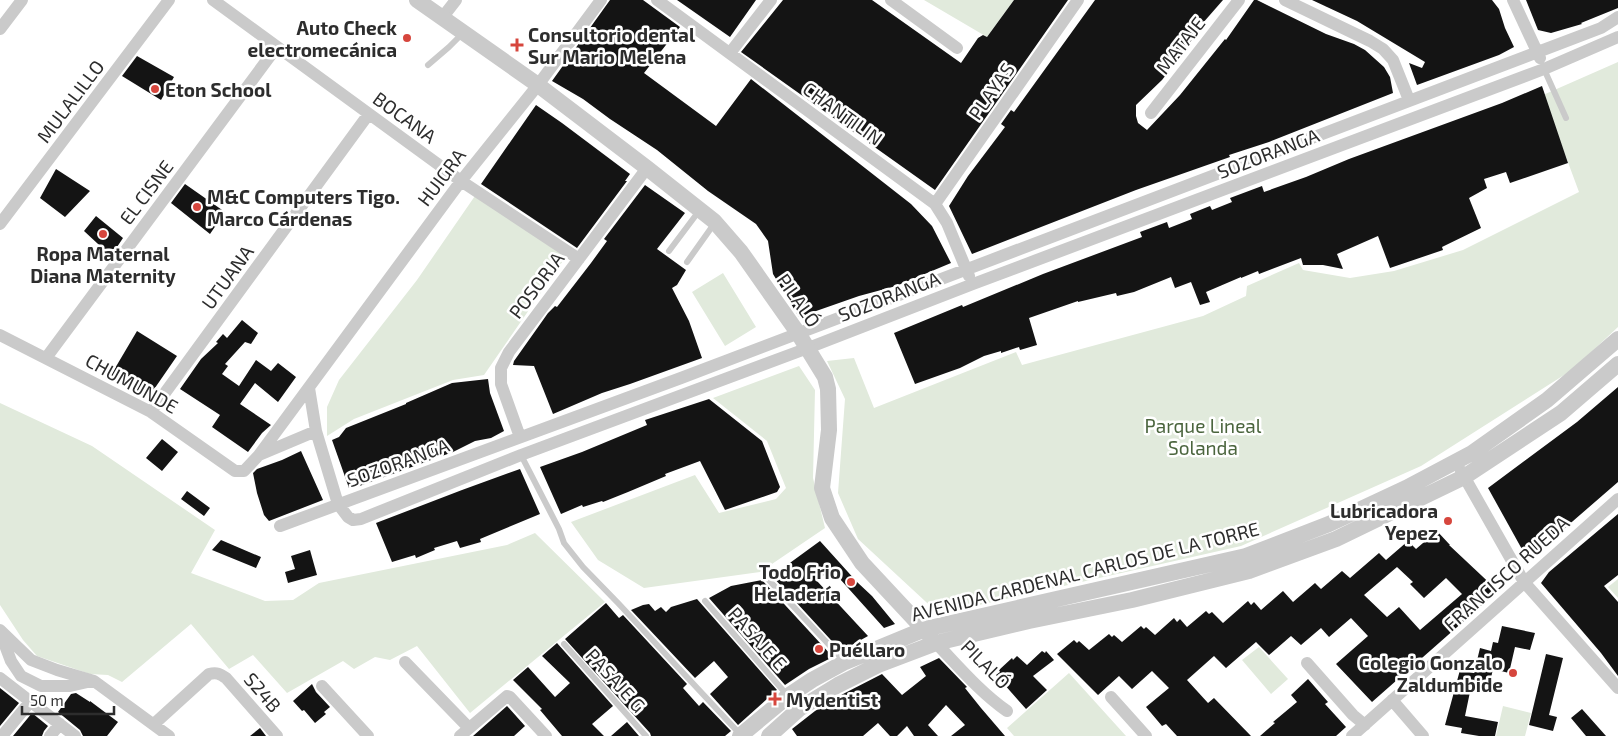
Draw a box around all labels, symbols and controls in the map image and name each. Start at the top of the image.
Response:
street label: MATAJE [1151,12,1209,78]
place label: Auto Check electromecánica [248,16,397,61]
place label: Consultorio dental Sur Mario Melena [528,23,696,68]
marker: Auto Check electromecánica [401,32,413,44]
marker: Consultorio dental Sur Mario Melena [510,38,524,52]
street label: MULALILLO [31,55,109,147]
street label: PLAYAS [963,58,1019,124]
street label: CHANTILIN [799,76,887,150]
place label: Eton School [165,78,272,101]
marker: Eton School [149,83,161,95]
street label: BOCANA [369,86,441,148]
street label: SOZORANGA [1214,123,1322,183]
street label: HUIGRA [412,144,470,210]
street label: EL CISNE [114,155,178,229]
place label: M&C Computers Tigo. Marco Cárdenas [207,185,400,230]
marker: M&C Computers Tigo. Marco Cárdenas [191,201,203,213]
marker: Ropa Maternal Diana Maternity [97,228,109,240]
street label: UTUANA [196,240,258,313]
place label: Ropa Maternal Diana Maternity [30,242,176,288]
street label: POSORJA [504,247,569,323]
street label: SOZORANGA [835,266,943,326]
street label: PILALÓ [772,269,826,331]
street label: CHUMUNDE [82,348,182,418]
park label: Parque Lineal Solanda [1145,414,1262,459]
street label: SOZORANGA [344,433,453,491]
place label: Lubricadora Yepez [1330,499,1438,544]
street label: FRANCISCO RUEDA [1439,511,1574,635]
marker: Lubricadora Yepez [1442,515,1454,527]
street label: AVENIDA CARDENAL CARLOS DE LA TORRE [909,517,1261,625]
place label: Todo Frio Heladería [754,560,841,605]
marker: Todo Frio Heladería [845,576,857,588]
street label: PASAJE E [724,602,792,674]
street label: PILALÓ [957,635,1015,693]
place label: Puéllaro [829,638,905,661]
street label: PASAJE G [581,643,651,717]
marker: Puéllaro [813,643,825,655]
place label: Colegio Gonzalo Zaldumbide [1359,651,1503,696]
marker: Colegio Gonzalo Zaldumbide [1507,667,1519,679]
street label: S24B [240,668,286,716]
scale bar [22,684,115,716]
place label: Mydentist [786,688,879,712]
text: 50 m [30,691,64,709]
marker: Mydentist [768,692,782,706]

